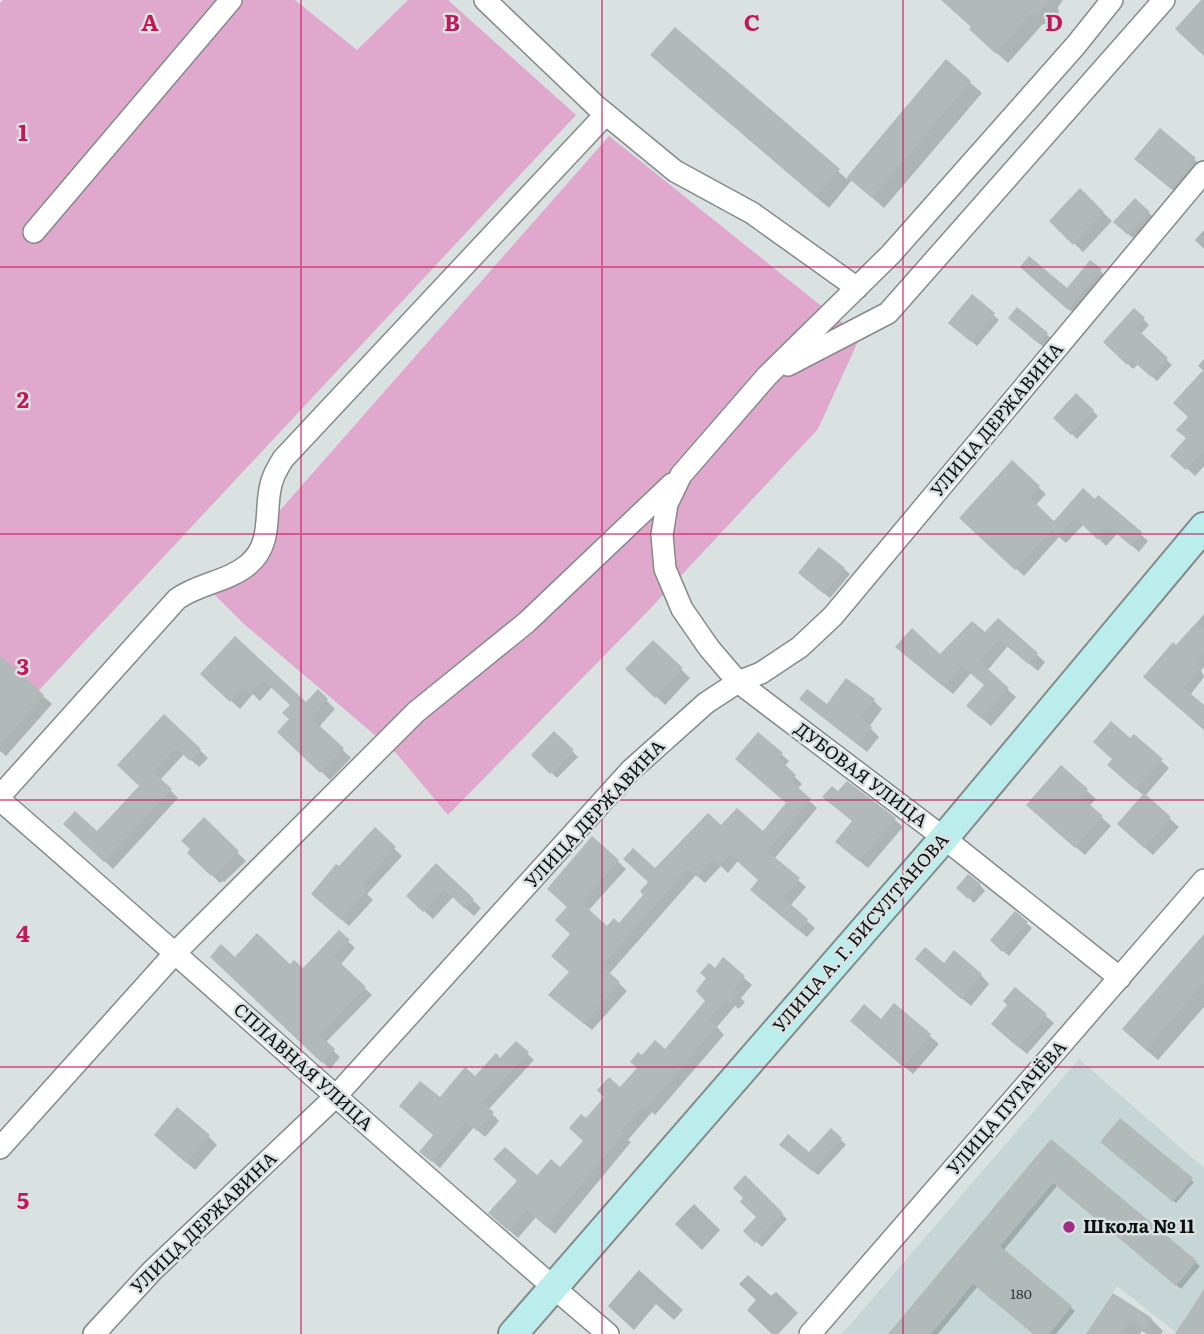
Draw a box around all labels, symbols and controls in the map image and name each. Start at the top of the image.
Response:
text: A [141,4,159,38]
text: B [444,4,460,38]
text: C [744,4,760,38]
text: D [1045,4,1063,38]
text: 1 [18,114,28,148]
street label: УЛИЦА ДЕРЖАВИНА [923,336,1069,502]
text: 2 [17,381,29,415]
text: 3 [17,648,29,682]
street label: ДУБОВАЯ УЛИЦА [790,715,934,833]
street label: УЛИЦА ДЕРЖАВИНА [518,733,670,893]
street label: УЛИЦА А. Г. БИСУЛТАНОВА [766,826,954,1038]
text: 4 [16,915,30,949]
street label: СПЛАВНАЯ УЛИЦА [228,996,380,1136]
street label: УЛИЦА ПУГАЧЁВА [940,1034,1072,1180]
street label: УЛИЦА ДЕРЖАВИНА [124,1145,282,1299]
text: 5 [17,1182,29,1216]
place label: Школа № 11 [1083,1212,1195,1239]
marker: Школа № 11 [1061,1219,1077,1235]
house number: 180 [1010,1283,1032,1303]

